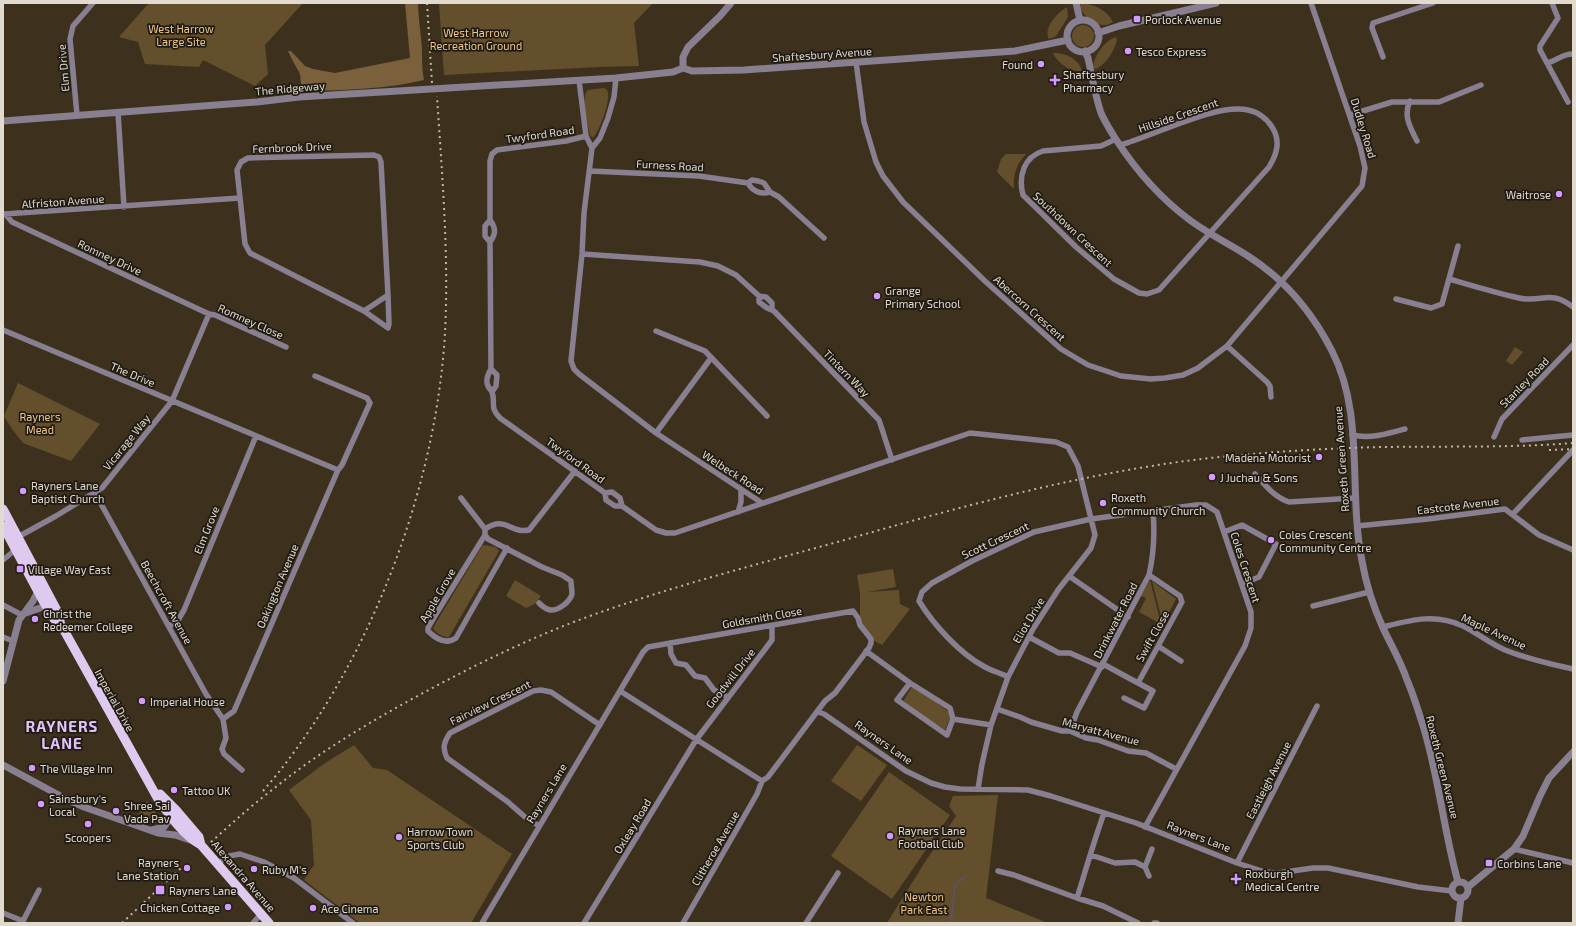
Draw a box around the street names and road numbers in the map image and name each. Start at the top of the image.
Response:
street label: Elm Drive [54,44,72,92]
street label: Shaftesbury Avenue [772,44,872,64]
street label: The Ridgeway [255,78,326,98]
street label: Hillside Crescent [1136,95,1220,135]
street label: Dudley Road [1349,96,1379,160]
street label: Twyford Road [505,123,575,145]
street label: Fernbrook Drive [252,139,332,155]
street label: Furness Road [636,157,704,173]
street label: Southdown Crescent [1031,189,1115,269]
street label: Alfriston Avenue [21,192,105,210]
street label: Romney Drive [76,237,144,278]
street label: Abercorn Crescent [992,272,1068,344]
street label: Romney Close [216,301,286,341]
street label: Tintern Way [821,347,873,400]
street label: Stanley Road [1497,354,1551,410]
street label: The Drive [109,359,157,389]
street label: Roxeth Green Avenue [1331,406,1351,512]
street label: Vicarage Way [100,411,152,472]
street label: Twyford Road [544,434,608,486]
street label: Welbeck Road [700,447,766,497]
street label: Eastcote Avenue [1416,494,1500,516]
street label: Elm Grove [191,504,222,556]
street label: Scott Crescent [959,519,1031,561]
street label: Coles Crescent [1228,530,1264,604]
street label: Oakington Avenue [253,542,301,630]
street label: Beechcroft Avenue [139,558,195,646]
street label: Apple Grove [416,566,458,624]
street label: Drinkwater Road [1090,580,1140,660]
street label: Eliot Drive [1009,595,1047,645]
street label: Goldsmith Close [721,604,803,630]
street label: Swift Close [1133,608,1171,664]
street label: Maple Avenue [1459,610,1529,652]
street label: Goodwill Drive [703,645,757,710]
street label: Imperial Drive [92,666,138,734]
street label: Fairview Crescent [447,677,533,727]
street label: Maryatt Avenue [1061,714,1141,748]
street label: Roxeth Green Avenue [1424,714,1462,820]
street label: Rayners Lane [853,717,915,767]
street label: Eastleigh Avenue [1243,739,1293,821]
street label: Rayners Lane [523,761,569,825]
street label: Oxleay Road [611,796,653,856]
street label: Clitheroe Avenue [688,808,742,888]
street label: Rayners Lane [1165,818,1233,854]
street label: Alexandra Avenue [210,838,279,914]

